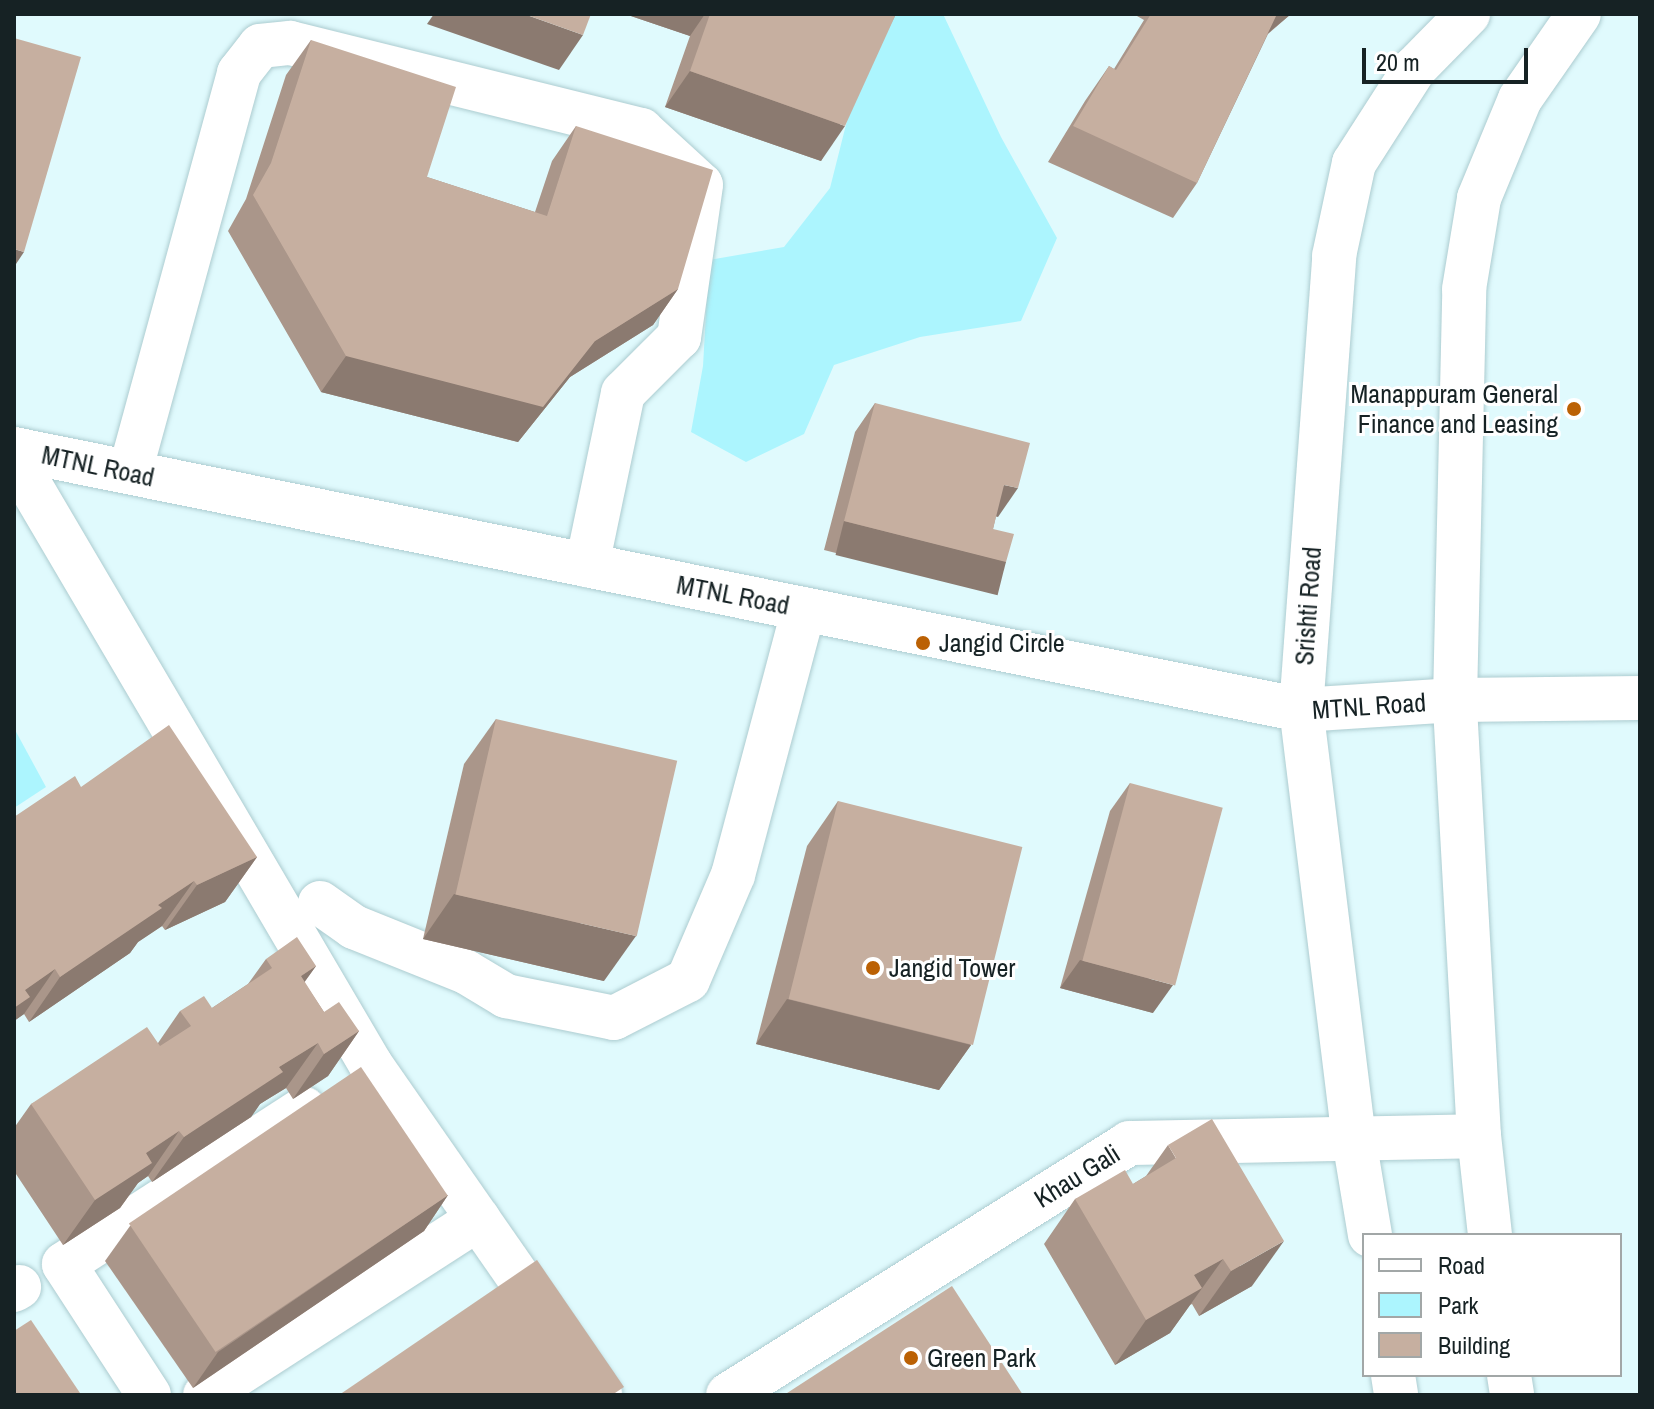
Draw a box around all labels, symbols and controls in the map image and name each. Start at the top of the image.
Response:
scale bar [1366,32,1532,82]
text: 20 m [1376,46,1420,78]
place label: Manappuram General Finance and Leasing [1351,378,1558,440]
marker: Manappuram General Finance and Leasing [1565,400,1583,418]
street label: MTNL Road [39,439,157,493]
street label: Srishti Road [1288,546,1328,666]
street label: MTNL Road [674,569,792,621]
place label: Jangid Circle [939,627,1065,659]
marker: Jangid Circle [914,634,932,652]
street label: MTNL Road [1311,686,1427,726]
place label: Jangid Tower [889,952,1016,984]
marker: Jangid Tower [864,959,882,977]
street label: Khau Gali [1029,1138,1125,1214]
legend [1362,1233,1622,1377]
text: Road [1438,1249,1485,1281]
text: Park [1438,1289,1478,1321]
text: Building [1438,1329,1510,1361]
place label: Green Park [927,1342,1036,1374]
marker: Green Park [902,1349,920,1367]

